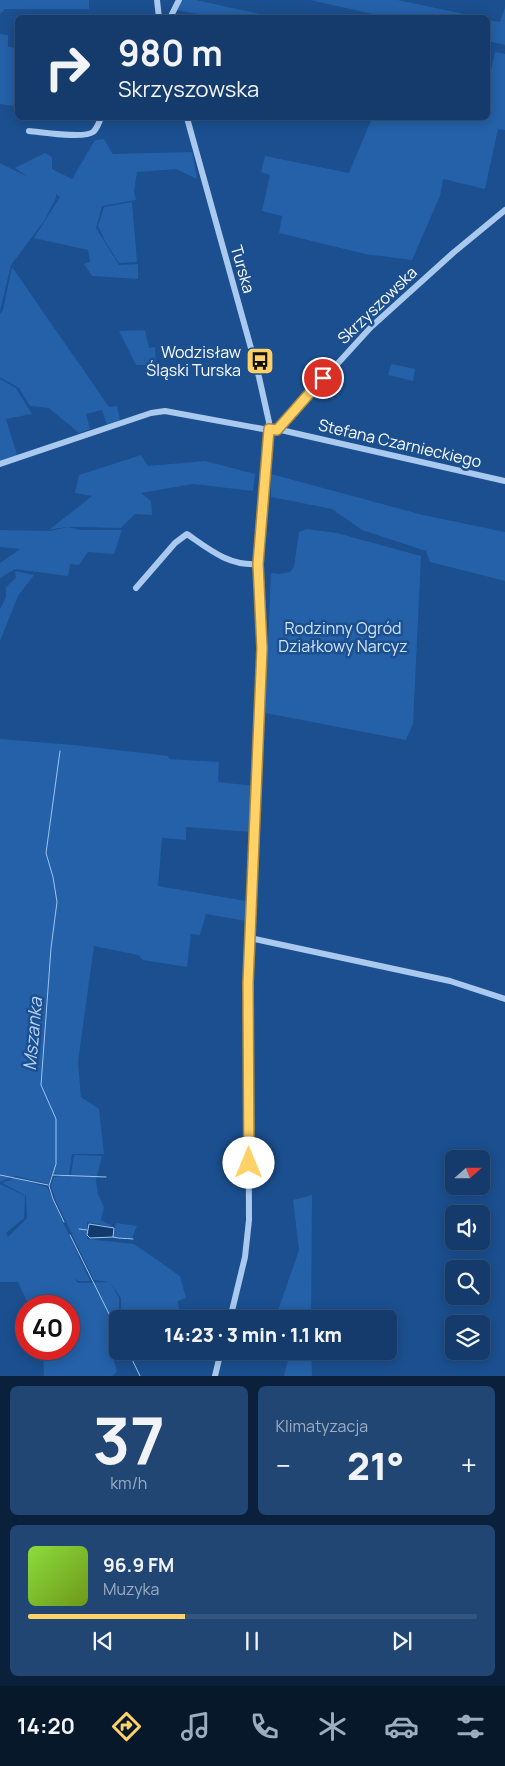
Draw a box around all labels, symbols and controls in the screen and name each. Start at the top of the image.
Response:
text: 980 m [118,29,223,77]
icon: right [35,35,100,100]
text: Skrzyszowska [118,74,259,104]
street label: Turska [226,242,260,296]
street label: Skrzyszowska [332,261,422,349]
place label: Wodzisław Śląski Turska [146,341,241,381]
bus stop icon: Wodzisław Śląski Turska [245,346,275,376]
pin [302,357,344,399]
icon: arrive [309,364,337,392]
street label: Stefana Czarnieckiego [316,414,484,472]
park label: Rodzinny Ogród Działkowy Narcyz [278,617,408,657]
water label: Mszanka [17,995,47,1071]
position arrow [222,1136,274,1188]
north arrow [445,1150,490,1195]
map controls [445,1150,490,1360]
button: sound [445,1205,490,1250]
button: search [445,1260,490,1305]
speed limit sign: 40 [15,1295,80,1360]
button: layers [445,1315,490,1360]
text: 14:23 · 3 min · 1.1 km [164,1322,342,1348]
text: 37 [93,1395,165,1484]
text: Klimatyzacja [276,1415,368,1437]
text: 21° [347,1439,404,1491]
text: − [276,1446,291,1484]
text: + [461,1446,477,1484]
text: km/h [110,1472,147,1494]
text: 96.9 FM [103,1552,174,1578]
text: Muzyka [103,1578,159,1600]
icon: previous [89,1627,117,1655]
icon: pause [238,1627,266,1655]
icon: next [388,1627,416,1655]
icon: directions [109,1709,144,1744]
icon: music [178,1709,213,1744]
icon: phone [247,1709,282,1744]
icon: climate [315,1709,350,1744]
icon: car [384,1709,419,1744]
icon: filters [453,1709,488,1744]
text: 14:20 [17,1711,75,1741]

